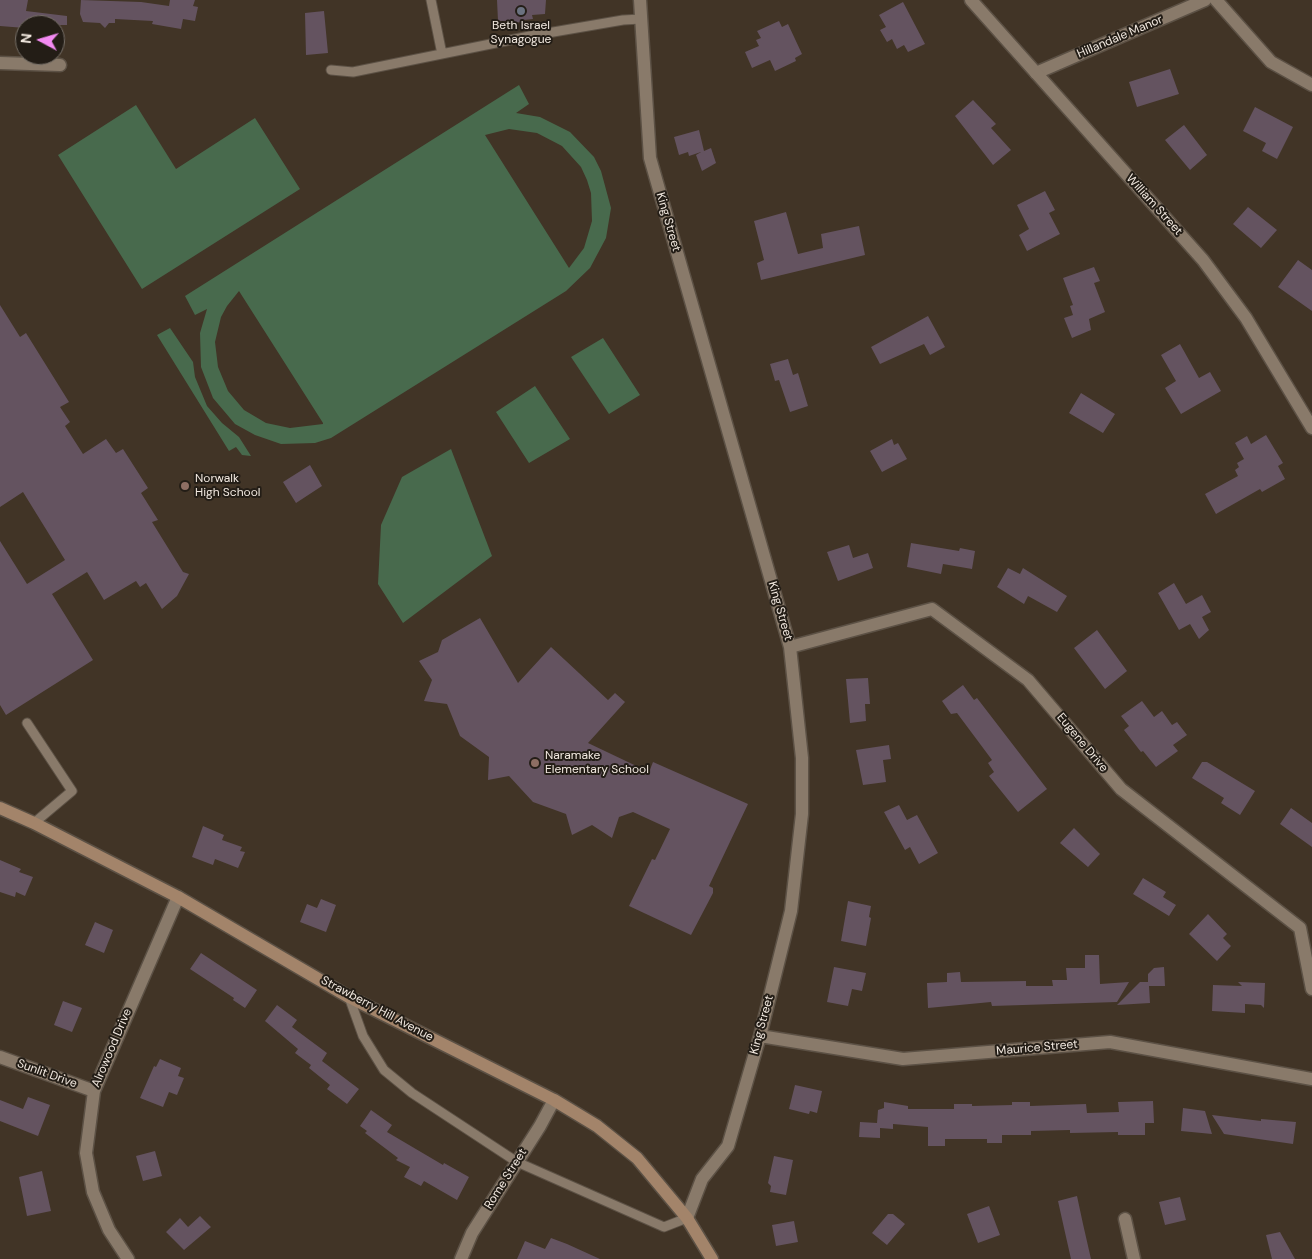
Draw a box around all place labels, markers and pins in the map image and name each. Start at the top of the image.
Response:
marker: Beth Israel Synagogue [515,5,527,17]
place label: Beth Israel Synagogue [491,19,551,47]
place label: Norwalk High School [195,472,260,500]
marker: Norwalk High School [179,480,191,492]
place label: Naramake Elementary School [545,749,649,777]
marker: Naramake Elementary School [529,757,541,769]

